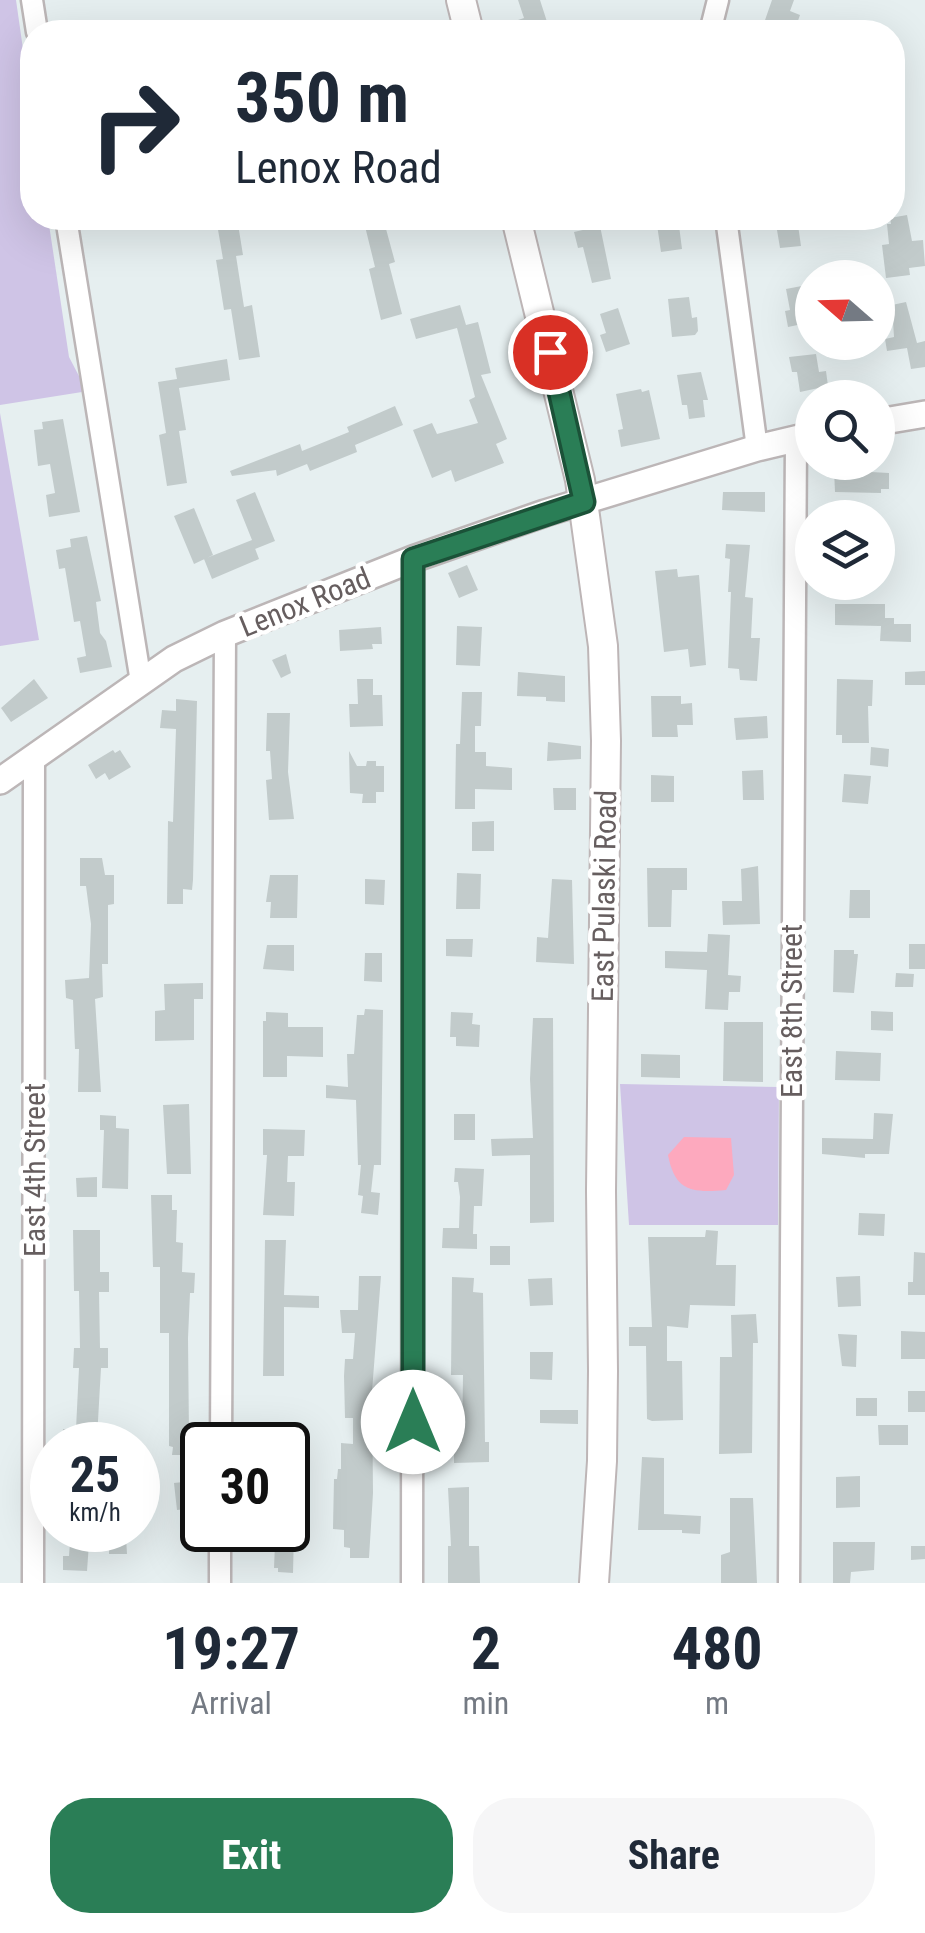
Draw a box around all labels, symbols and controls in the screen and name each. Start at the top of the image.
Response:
text: 350 m [235,57,409,139]
icon: right [70,60,200,190]
text: Lenox Road [235,141,442,194]
north arrow [795,260,895,360]
map controls [795,260,895,600]
pin [508,310,593,395]
icon: arrive [523,325,578,380]
button: search [795,380,895,480]
button: layers [795,500,895,600]
street label: Lenox Road [235,560,375,644]
street label: East Pulaski Road [585,790,623,1002]
street label: East 8th Street [774,924,809,1098]
street label: East 4th Street [17,1083,52,1257]
position arrow [361,1370,465,1474]
speed limit sign: 30 [180,1422,310,1552]
text: 25 [70,1446,120,1504]
text: km/h [69,1498,121,1527]
text: 19:27 [162,1613,300,1684]
text: 2 [471,1613,501,1684]
text: 480 [672,1613,763,1684]
text: Arrival [190,1684,272,1722]
text: min [462,1684,509,1722]
text: m [705,1684,729,1722]
button: Exit [50,1798,453,1913]
button: Share [473,1798,875,1913]

